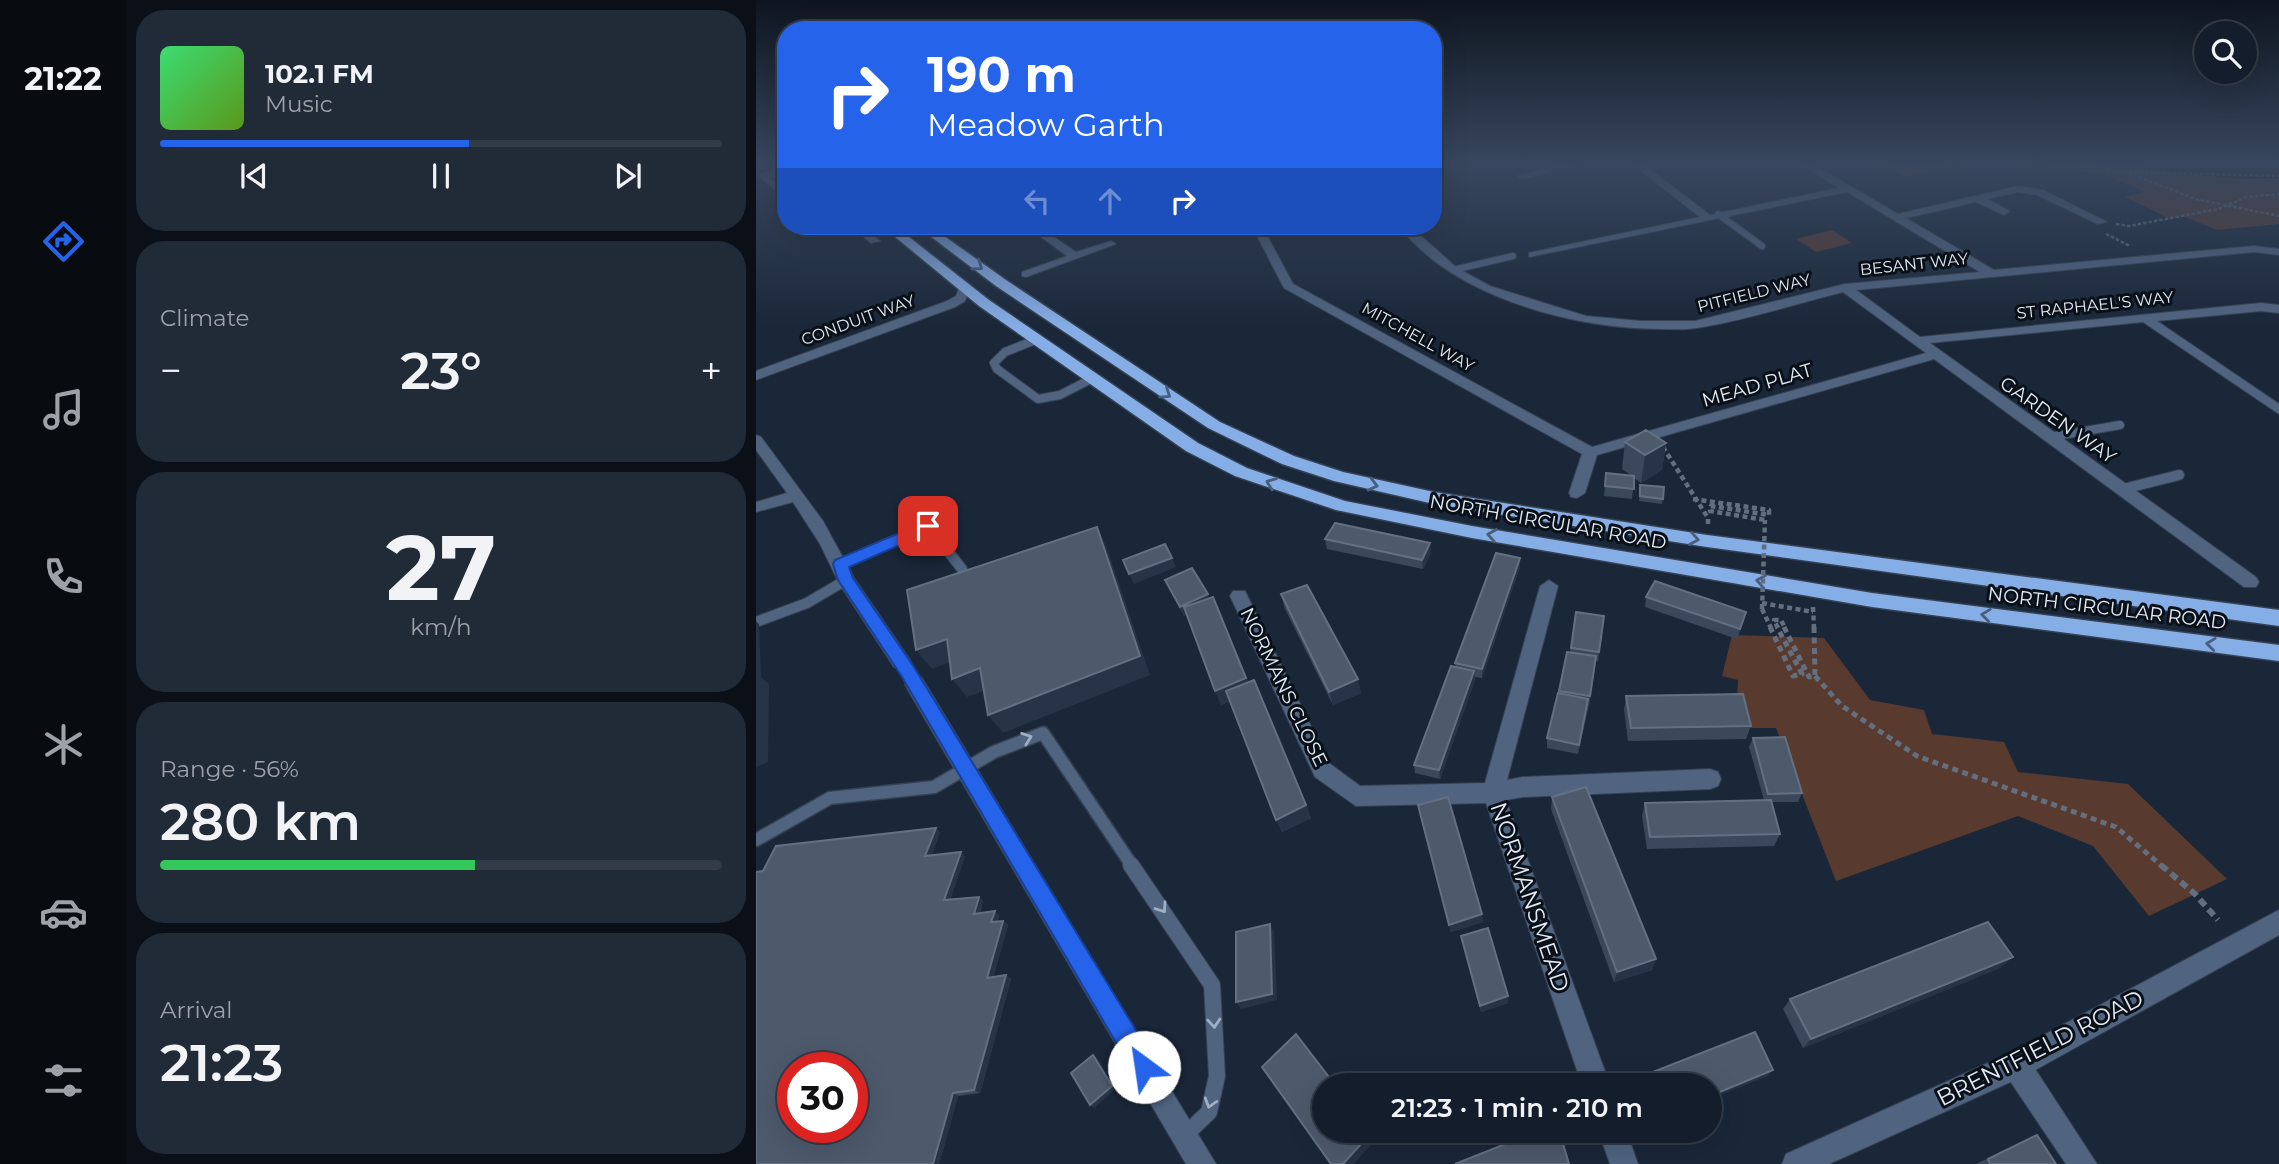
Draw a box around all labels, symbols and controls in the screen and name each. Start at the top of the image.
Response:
map controls [2194,21,2257,84]
button: search [2194,21,2257,84]
text: 190 m [927,45,1076,104]
icon: right [812,49,903,140]
text: 102.1 FM [265,58,374,90]
text: 21:22 [24,59,102,98]
text: Music [265,90,333,118]
text: Meadow Garth [927,105,1165,144]
icon: previous [235,157,273,195]
icon: pause [422,157,460,195]
icon: next [609,157,647,195]
icon: left [1018,182,1056,220]
icon: ahead [1091,182,1129,220]
icon: right [1164,182,1202,220]
icon: directions [39,217,88,266]
street label: BESANT WAY [1859,249,1970,279]
one-way arrow [970,258,983,270]
street label: PITFIELD WAY [1695,270,1813,316]
street label: ST RAPHAEL'S WAY [2016,287,2175,323]
street label: CONDUIT WAY [799,290,918,349]
street label: MITCHELL WAY [1359,298,1478,376]
text: Climate [160,304,249,332]
text: 23° [400,339,482,402]
text: − [160,347,182,394]
text: + [700,347,722,394]
street label: MEAD PLAT [1699,358,1815,412]
street label: GARDEN WAY [1996,372,2121,469]
icon: music [39,385,88,434]
one-way arrow [1158,386,1171,398]
one-way arrow [1367,477,1379,491]
one-way arrow [1265,478,1277,492]
street label: NORTH CIRCULAR ROAD [1428,490,1668,554]
pin [898,496,958,556]
icon: arrive [909,507,947,545]
text: 27 [386,512,496,623]
one-way arrow [1486,528,1498,543]
one-way arrow [1688,531,1700,546]
icon: phone [39,552,88,601]
one-way arrow [1755,574,1767,589]
street label: NORTH CIRCULAR ROAD [1986,582,2228,634]
street label: NORMANS CLOSE [1236,604,1332,770]
one-way arrow [1980,607,1992,622]
text: km/h [410,613,472,641]
one-way arrow [2205,637,2217,652]
icon: climate [39,720,88,769]
one-way arrow [1021,733,1033,747]
text: Range · 56% [160,755,299,783]
text: 280 km [160,790,361,853]
street label: NORMANSMEAD [1484,798,1576,996]
icon: car [39,888,88,937]
one-way arrow [1154,900,1166,913]
street label: BRENTFIELD ROAD [1932,984,2148,1112]
text: Arrival [160,996,233,1024]
one-way arrow [1207,1018,1222,1029]
position arrow [1107,1030,1181,1104]
text: 21:23 [160,1031,283,1094]
speed limit sign: 30 [777,1052,868,1143]
icon: filters [39,1056,88,1105]
text: 21:23 · 1 min · 210 m [1391,1092,1643,1124]
one-way arrow [1203,1096,1218,1108]

